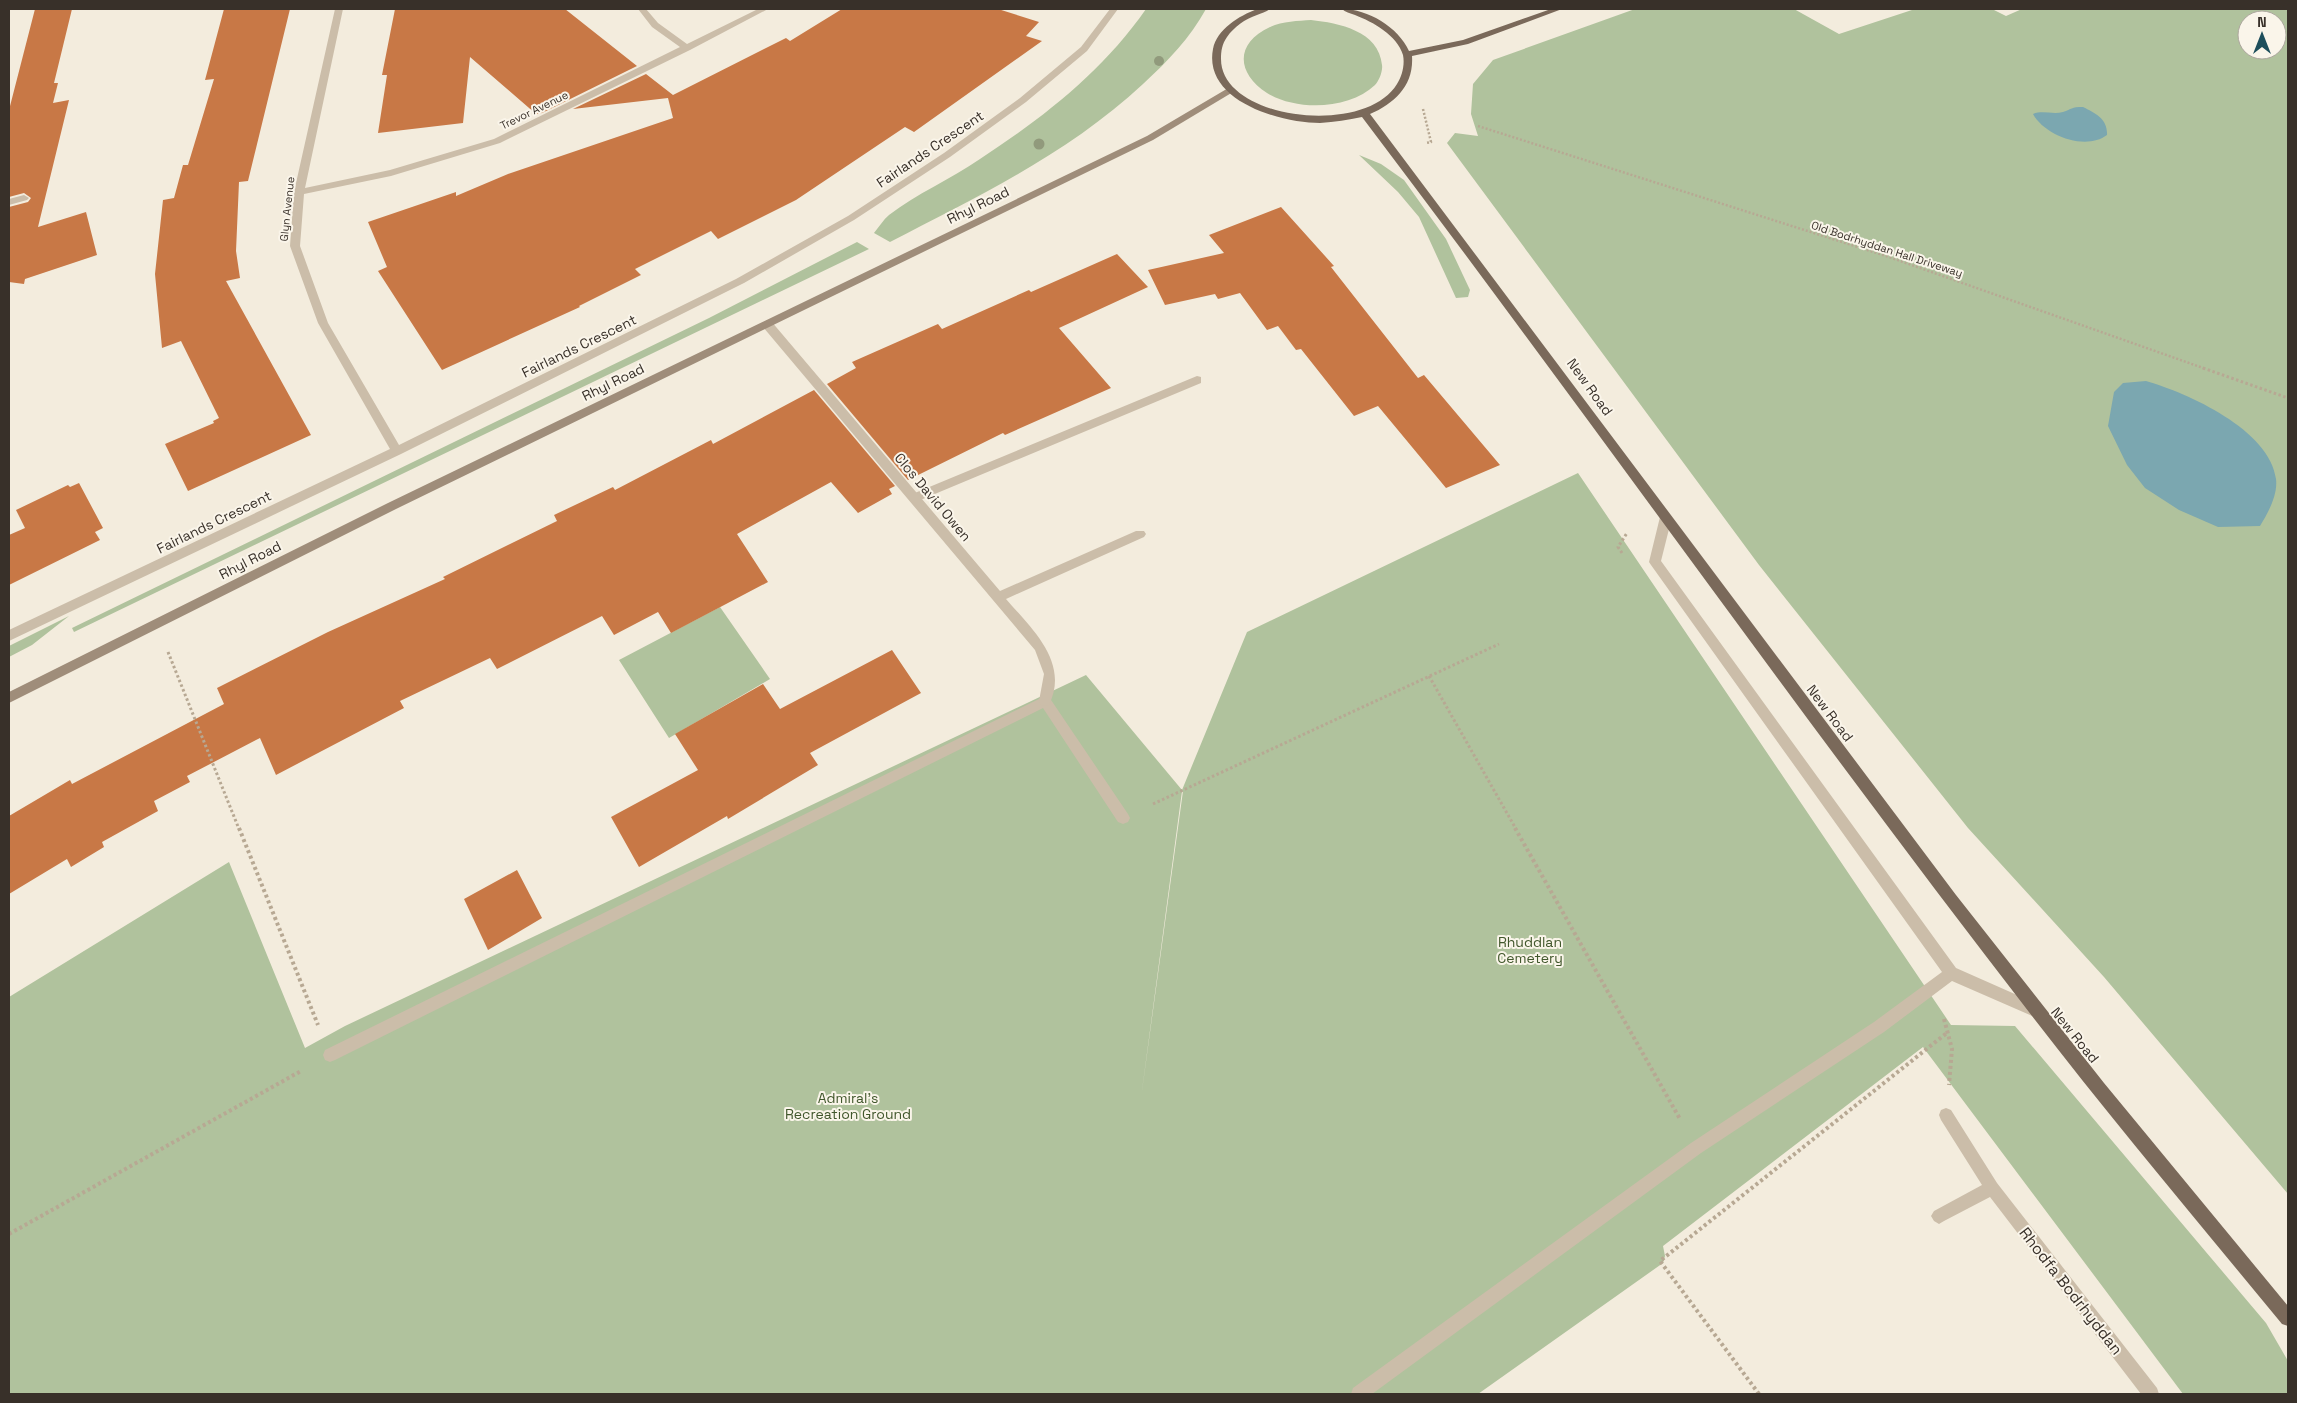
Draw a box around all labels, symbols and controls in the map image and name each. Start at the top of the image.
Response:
north arrow [2237,10,2287,60]
text: N [2257,13,2267,31]
street label: Trevor Avenue [498,87,570,133]
street label: Fairlands Crescent [873,106,987,192]
street label: Glyn Avenue [277,176,297,242]
street label: Rhyl Road [944,182,1012,228]
street label: Old Bodrhyddan Hall Driveway [1810,218,1964,280]
street label: Fairlands Crescent [519,310,639,382]
street label: New Road [1563,355,1617,419]
street label: Rhyl Road [579,359,647,405]
street label: Clos David Owen [891,449,975,545]
street label: Fairlands Crescent [154,486,274,558]
street label: Rhyl Road [216,537,284,583]
street label: New Road [1803,681,1857,745]
park label: Rhuddlan Cemetery [1497,933,1563,967]
street label: New Road [2047,1003,2103,1067]
park label: Admiral's Recreation Ground [785,1089,911,1123]
street label: Rhodfa Bodrhyddan [2015,1223,2127,1359]

